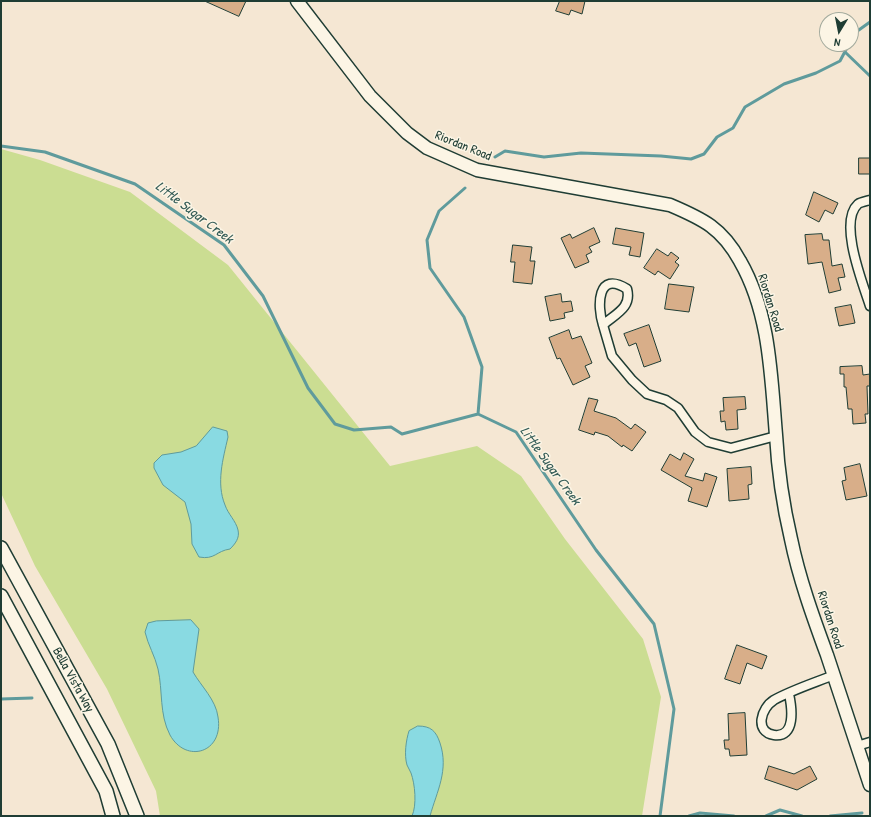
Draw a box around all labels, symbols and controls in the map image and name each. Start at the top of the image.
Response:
north arrow [819,12,859,52]
text: N [833,35,841,50]
street label: Riordan Road [433,128,493,164]
water label: Little Sugar Creek [152,178,236,248]
street label: Riordan Road [754,272,786,334]
water label: Little Sugar Creek [516,423,584,509]
street label: Riordan Road [813,589,847,651]
street label: Bella Vista Way [49,645,97,715]

